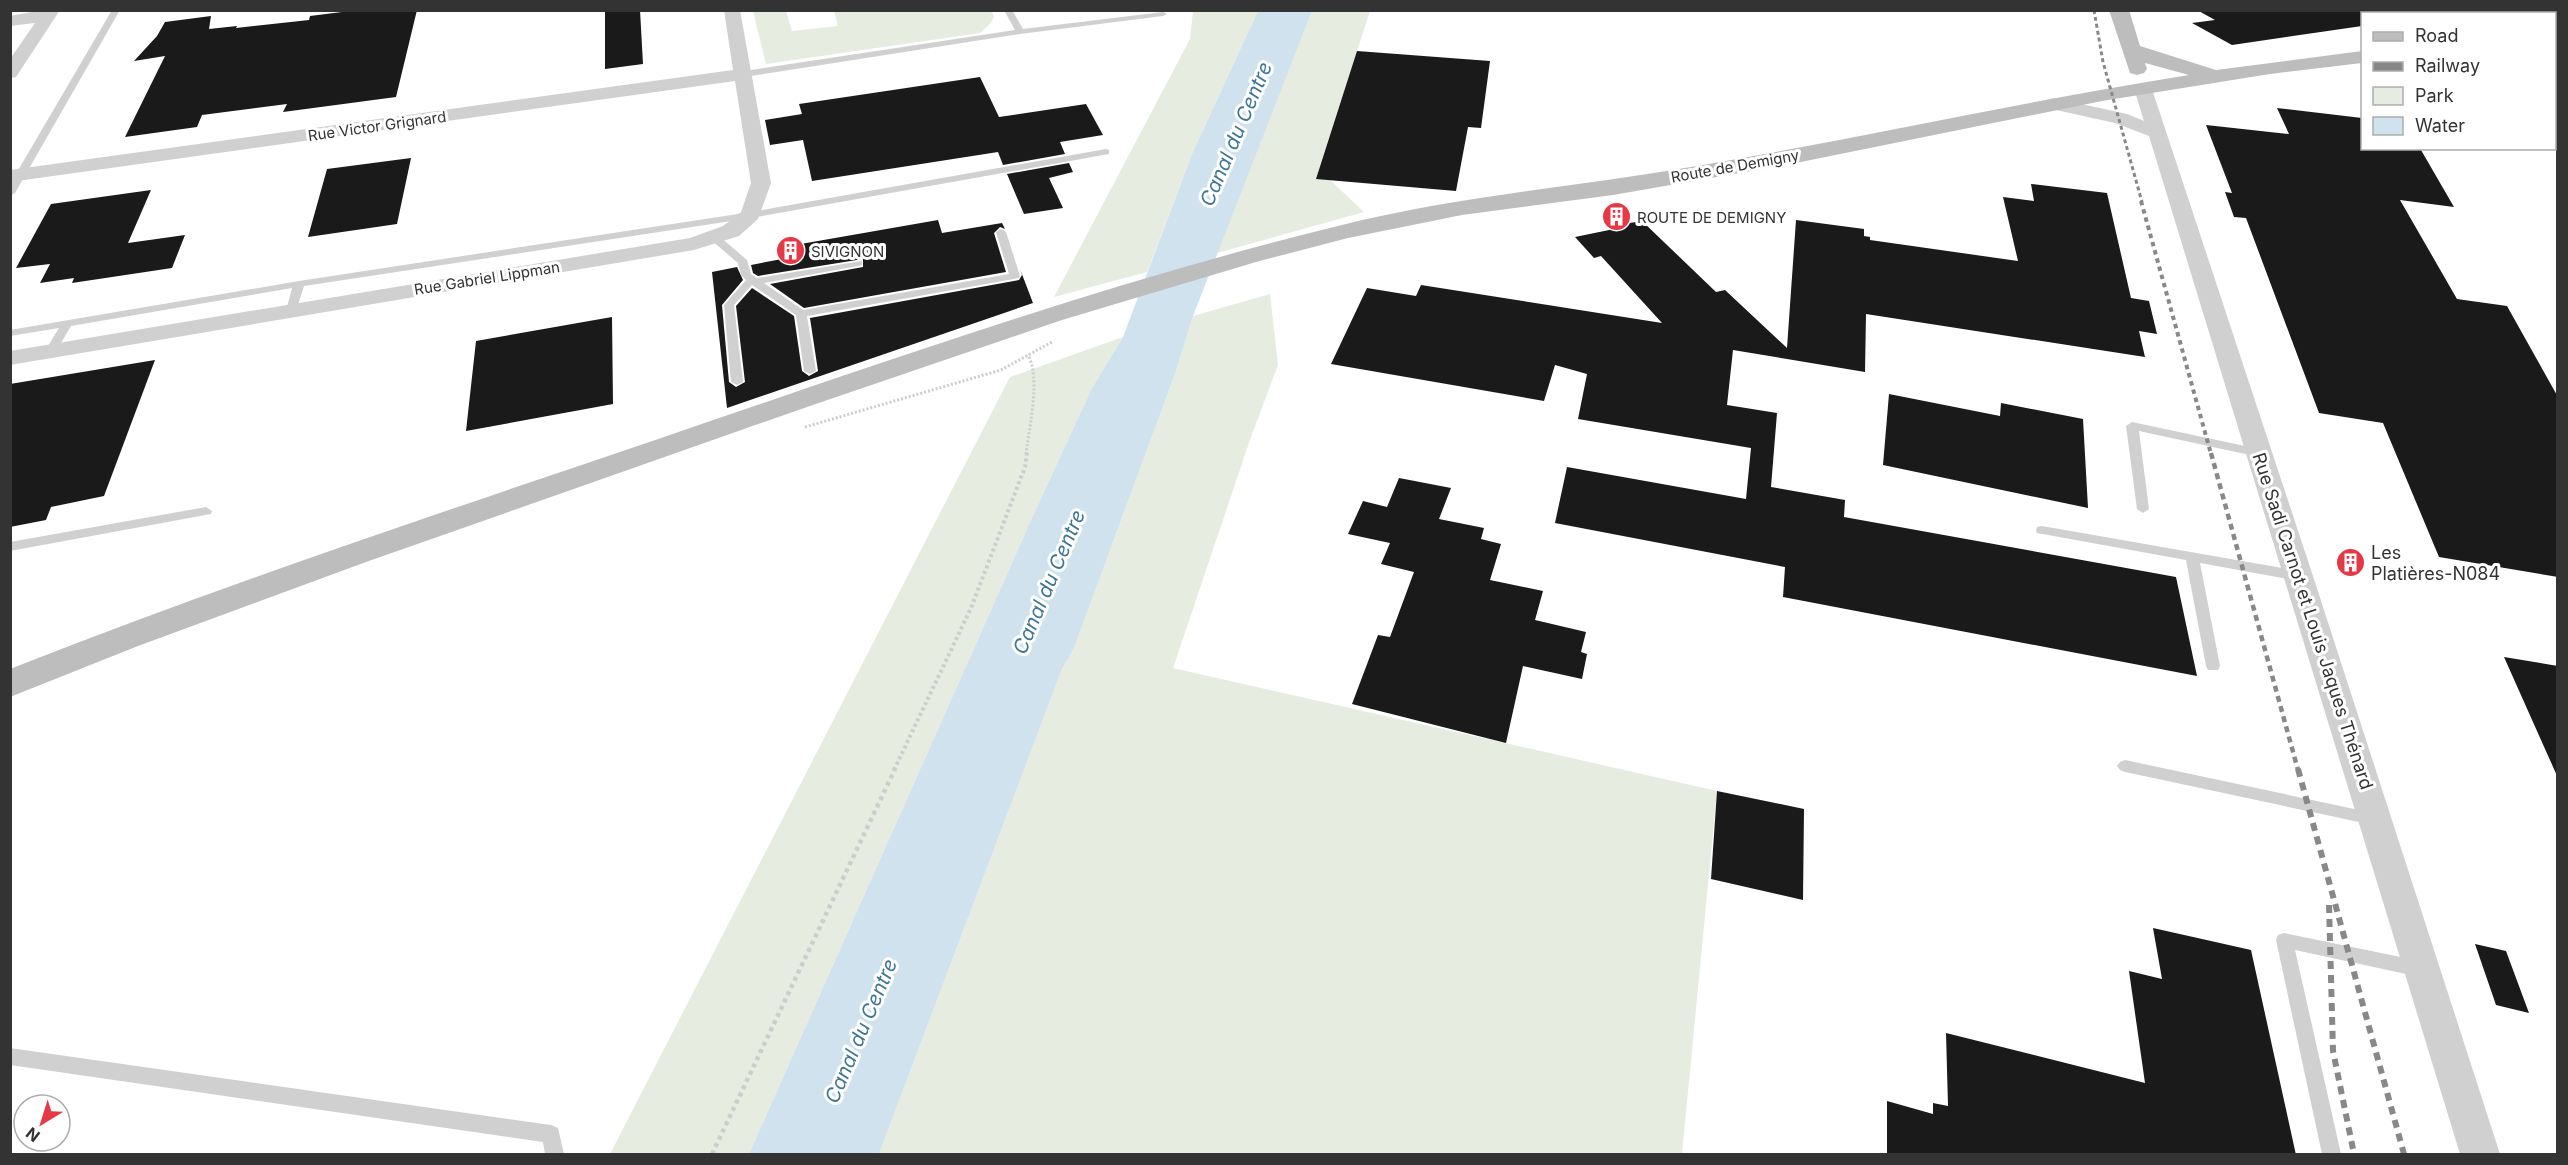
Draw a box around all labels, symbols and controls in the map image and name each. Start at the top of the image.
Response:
legend [2361,12,2556,150]
text: Road [2415,25,2458,46]
text: Railway [2415,55,2480,76]
water label: Canal du Centre [1195,58,1277,210]
text: Park [2415,85,2454,106]
street label: Rue Victor Grignard [307,107,447,145]
text: Water [2415,115,2465,136]
street label: Route de Demigny [1669,145,1801,187]
building icon: ROUTE DE DEMIGNY [1600,201,1632,233]
place label: ROUTE DE DEMIGNY [1637,208,1786,227]
building icon: SIVIGNON [774,235,806,267]
place label: SIVIGNON [811,242,884,261]
street label: Rue Gabriel Lippman [413,257,561,299]
street label: Rue Sadi Carnot et Louis Jaques Thénard [2249,450,2377,792]
water label: Canal du Centre [1008,506,1090,658]
place label: Les Platières-N084 [2371,542,2500,584]
building icon: Les Platières-N084 [2334,546,2366,578]
water label: Canal du Centre [820,955,902,1107]
north arrow [12,1093,72,1153]
text: N [22,1123,44,1146]

